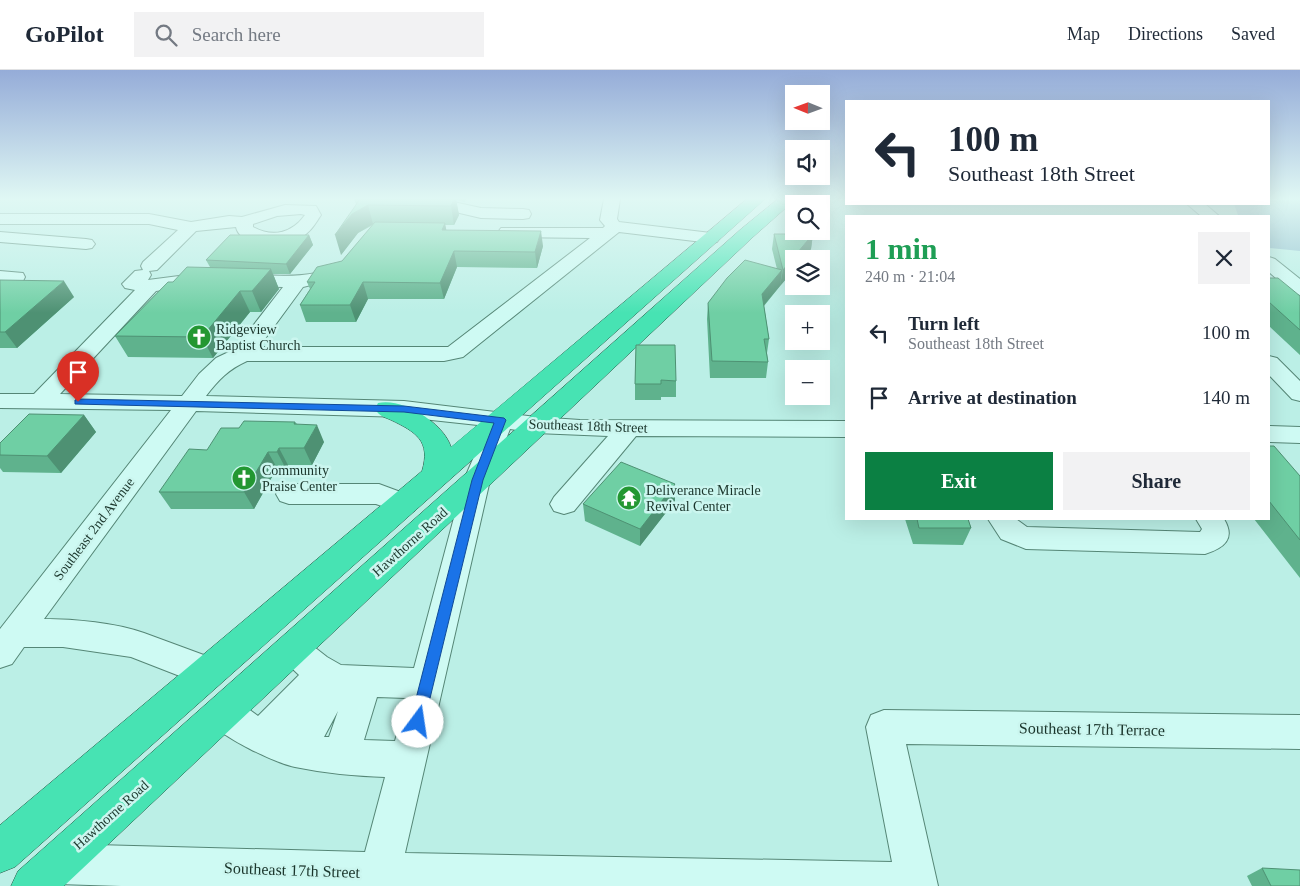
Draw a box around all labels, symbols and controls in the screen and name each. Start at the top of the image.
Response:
search box [134,12,484,57]
text: GoPilot [25,21,104,47]
icon: search [152,21,180,49]
text: Search here [192,24,281,45]
text: Map [1067,24,1100,44]
text: Directions [1128,24,1203,44]
text: Saved [1231,24,1275,44]
north arrow [785,85,830,130]
map controls [785,85,830,405]
icon: left [865,120,930,185]
text: 100 m [948,120,1038,159]
button: sound [785,140,830,185]
text: Southeast 18th Street [948,161,1135,186]
button: search [785,195,830,240]
text: 1 min [865,232,938,265]
button: close [1198,232,1250,284]
button: layers [785,250,830,295]
text: 240 m · 21:04 [865,268,955,285]
button: + [785,305,830,350]
text: Turn left [908,313,980,334]
icon: left [865,319,893,347]
place label: Ridgeview Baptist Church [216,322,300,353]
text: 100 m [1202,322,1250,343]
church icon: Ridgeview Baptist Church [186,324,212,350]
text: Southeast 18th Street [908,335,1044,352]
pin [57,351,99,402]
icon: arrive [64,358,92,386]
button: − [785,360,830,405]
icon: arrive [865,384,893,412]
text: Arrive at destination [908,387,1077,408]
text: 140 m [1202,387,1250,408]
street label: Southeast 18th Street [528,416,648,436]
button: Exit [865,452,1053,510]
button: Share [1063,452,1250,510]
place label: Community Praise Center [262,463,337,494]
church icon: Community Praise Center [231,465,257,491]
street label: Southeast 2nd Avenue [51,475,137,583]
place label: Deliverance Miracle Revival Center [646,483,761,514]
temple icon: Deliverance Miracle Revival Center [616,485,642,511]
street label: Hawthorne Road [370,505,450,579]
position arrow [391,695,443,747]
street label: Southeast 17th Terrace [1019,719,1165,739]
street label: Hawthorne Road [71,778,151,852]
street label: Southeast 17th Street [224,859,361,881]

